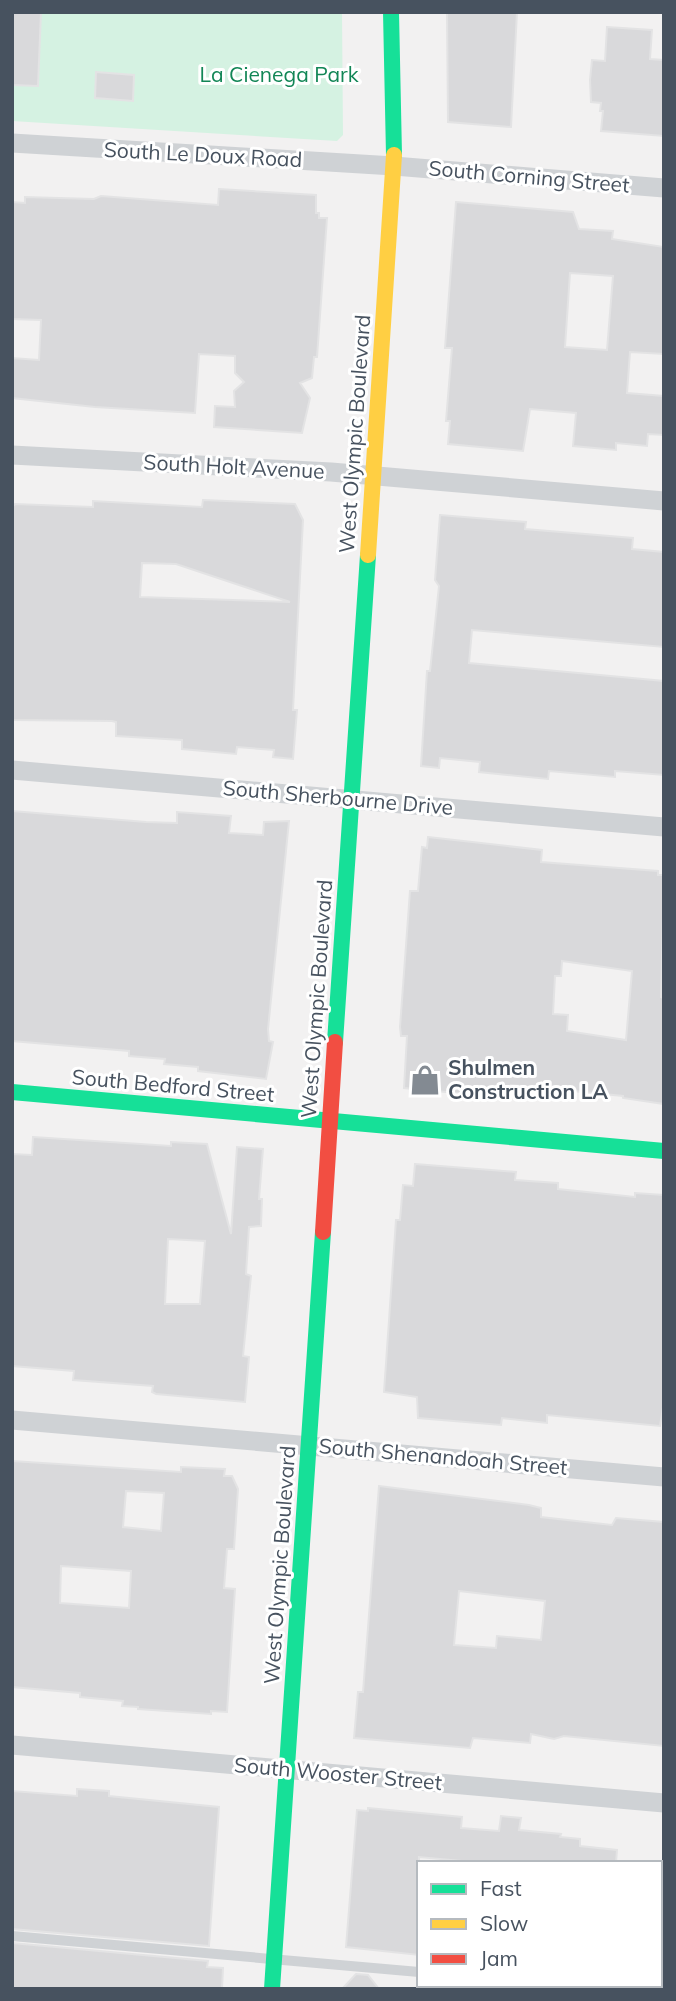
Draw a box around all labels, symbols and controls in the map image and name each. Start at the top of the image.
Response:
park label: La Cienega Park [200,61,359,87]
street label: South Le Doux Road [103,136,303,172]
street label: South Corning Street [428,154,631,198]
street label: West Olympic Boulevard [333,314,375,554]
street label: South Holt Avenue [143,448,325,484]
street label: South Sherbourne Drive [222,774,454,820]
street label: West Olympic Boulevard [295,879,337,1119]
place label: Shulmen Construction LA [448,1054,608,1104]
street label: South Bedford Street [71,1063,275,1107]
shop icon: Shulmen Construction LA [408,1063,442,1097]
street label: South Shenandoah Street [318,1432,568,1480]
street label: West Olympic Boulevard [258,1445,300,1685]
street label: South Wooster Street [233,1751,443,1795]
legend [417,1861,662,1987]
text: Fast [480,1875,522,1901]
text: Slow [480,1910,528,1936]
text: Jam [480,1945,518,1971]

